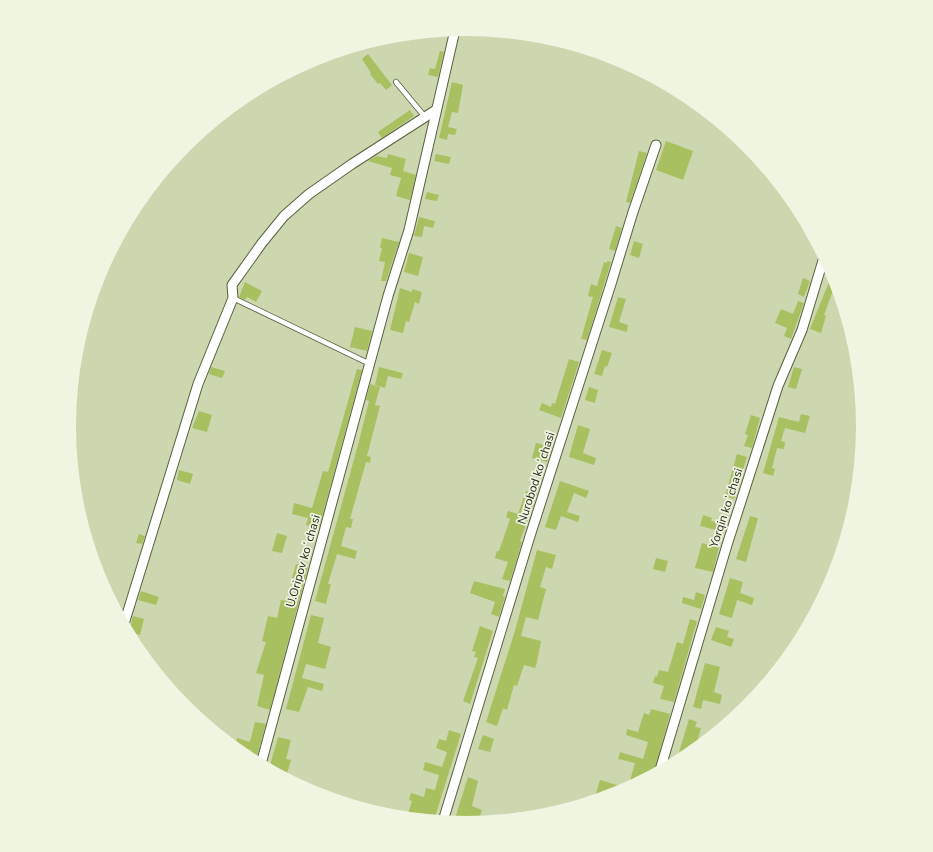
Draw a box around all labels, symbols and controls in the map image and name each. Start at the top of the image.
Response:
street label: Nurobod koʻchasi [514,430,558,526]
street label: Yorqin koʻchasi [705,466,746,551]
street label: U.Oripov koʻchasi [282,513,324,609]

